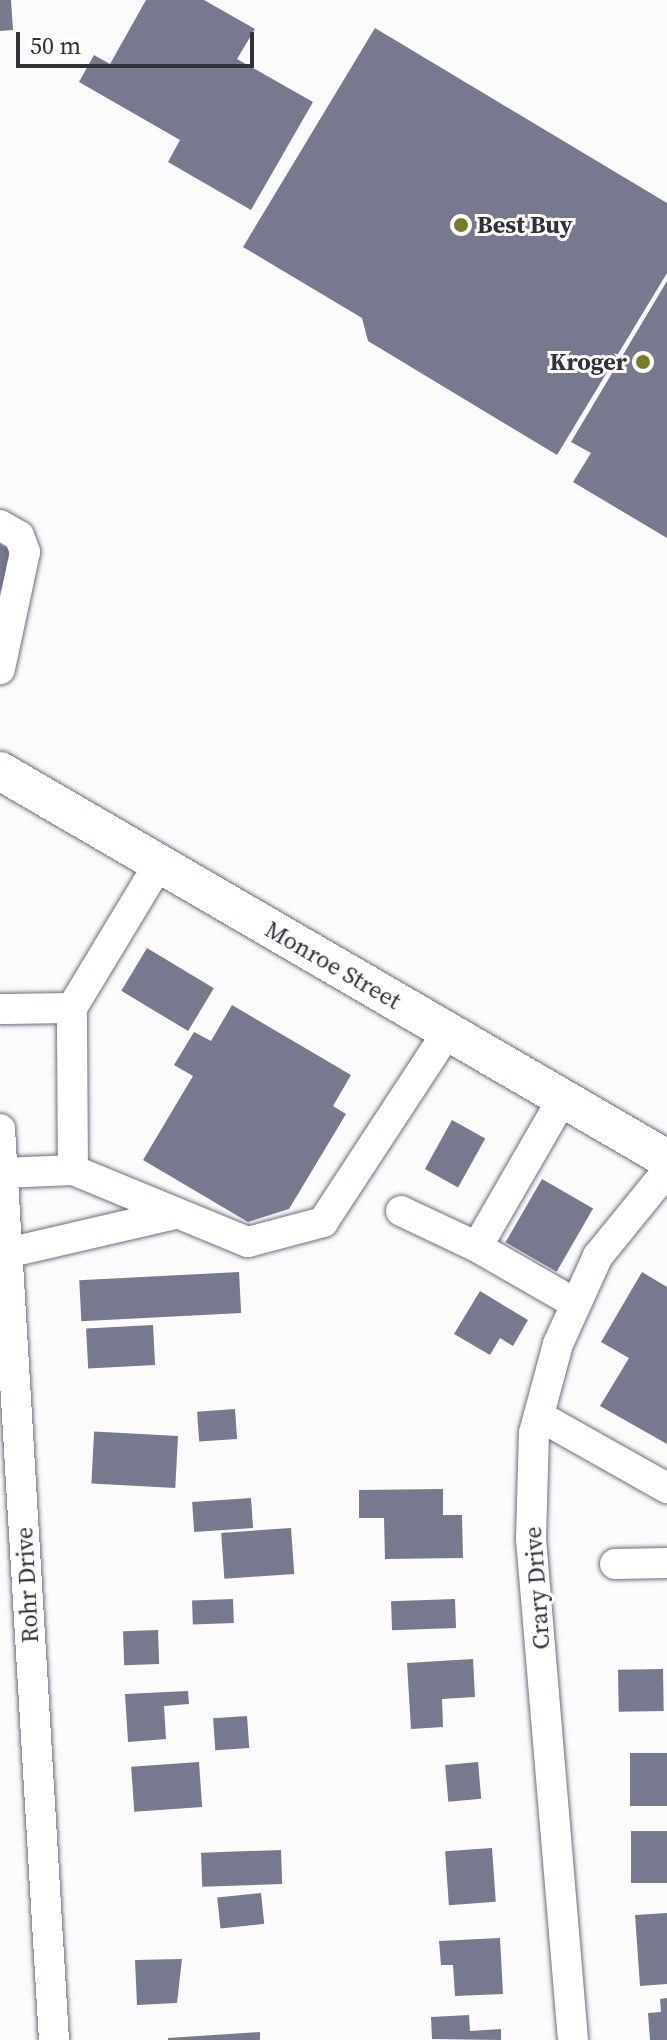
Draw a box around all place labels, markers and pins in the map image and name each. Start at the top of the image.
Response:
place label: Best Buy [477,211,573,239]
marker: Best Buy [452,216,470,234]
place label: Kroger [550,348,627,376]
marker: Kroger [634,353,652,371]

